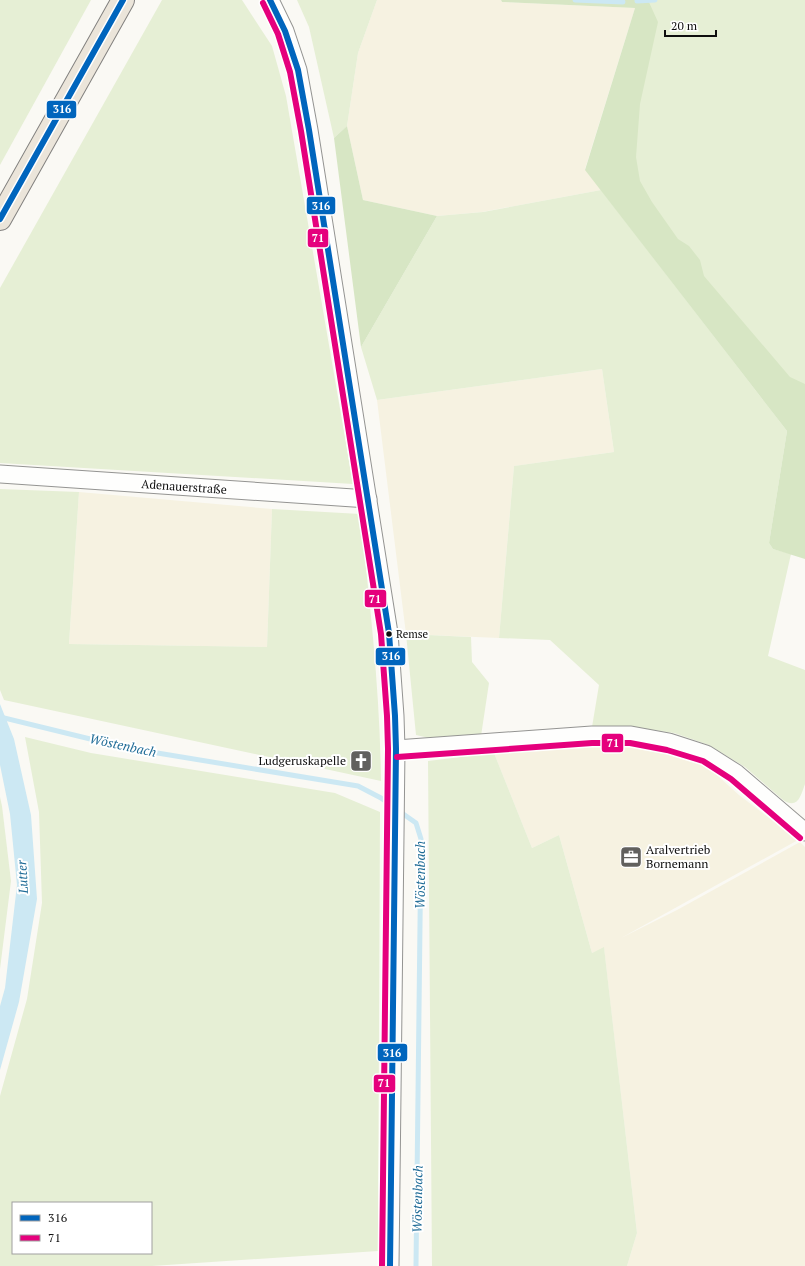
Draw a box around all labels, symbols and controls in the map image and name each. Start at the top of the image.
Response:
scale bar [665,12,716,38]
text: 20 m [671,18,698,33]
line badge: 316 [46,100,77,119]
text: 316 [53,102,71,116]
line badge: 316 [306,196,336,215]
text: 316 [312,199,330,213]
line badge: 71 [307,228,329,248]
text: 71 [312,231,324,245]
street label: Adenauerstraße [141,476,227,497]
line badge: 71 [364,589,387,608]
text: 71 [369,592,381,606]
place label: Remse [396,627,429,641]
marker: Remse [384,629,394,639]
line badge: 316 [375,647,406,666]
text: 316 [382,649,400,663]
water label: Wöstenbach [88,729,158,761]
line badge: 71 [601,733,624,753]
text: 71 [607,736,619,750]
church icon: Ludgeruskapelle [348,748,374,774]
place label: Ludgeruskapelle [258,753,346,768]
water label: Wöstenbach [411,841,429,909]
place label: Aralvertrieb Bornemann [646,842,711,871]
office icon: Aralvertrieb Bornemann [618,844,644,870]
water label: Lutter [12,859,32,895]
line badge: 316 [377,1043,408,1062]
text: 316 [383,1046,401,1060]
line badge: 71 [373,1074,396,1093]
text: 71 [378,1076,390,1090]
water label: Wöstenbach [407,1165,427,1233]
legend [12,1202,152,1254]
text: 316 [48,1210,68,1225]
text: 71 [48,1230,61,1245]

